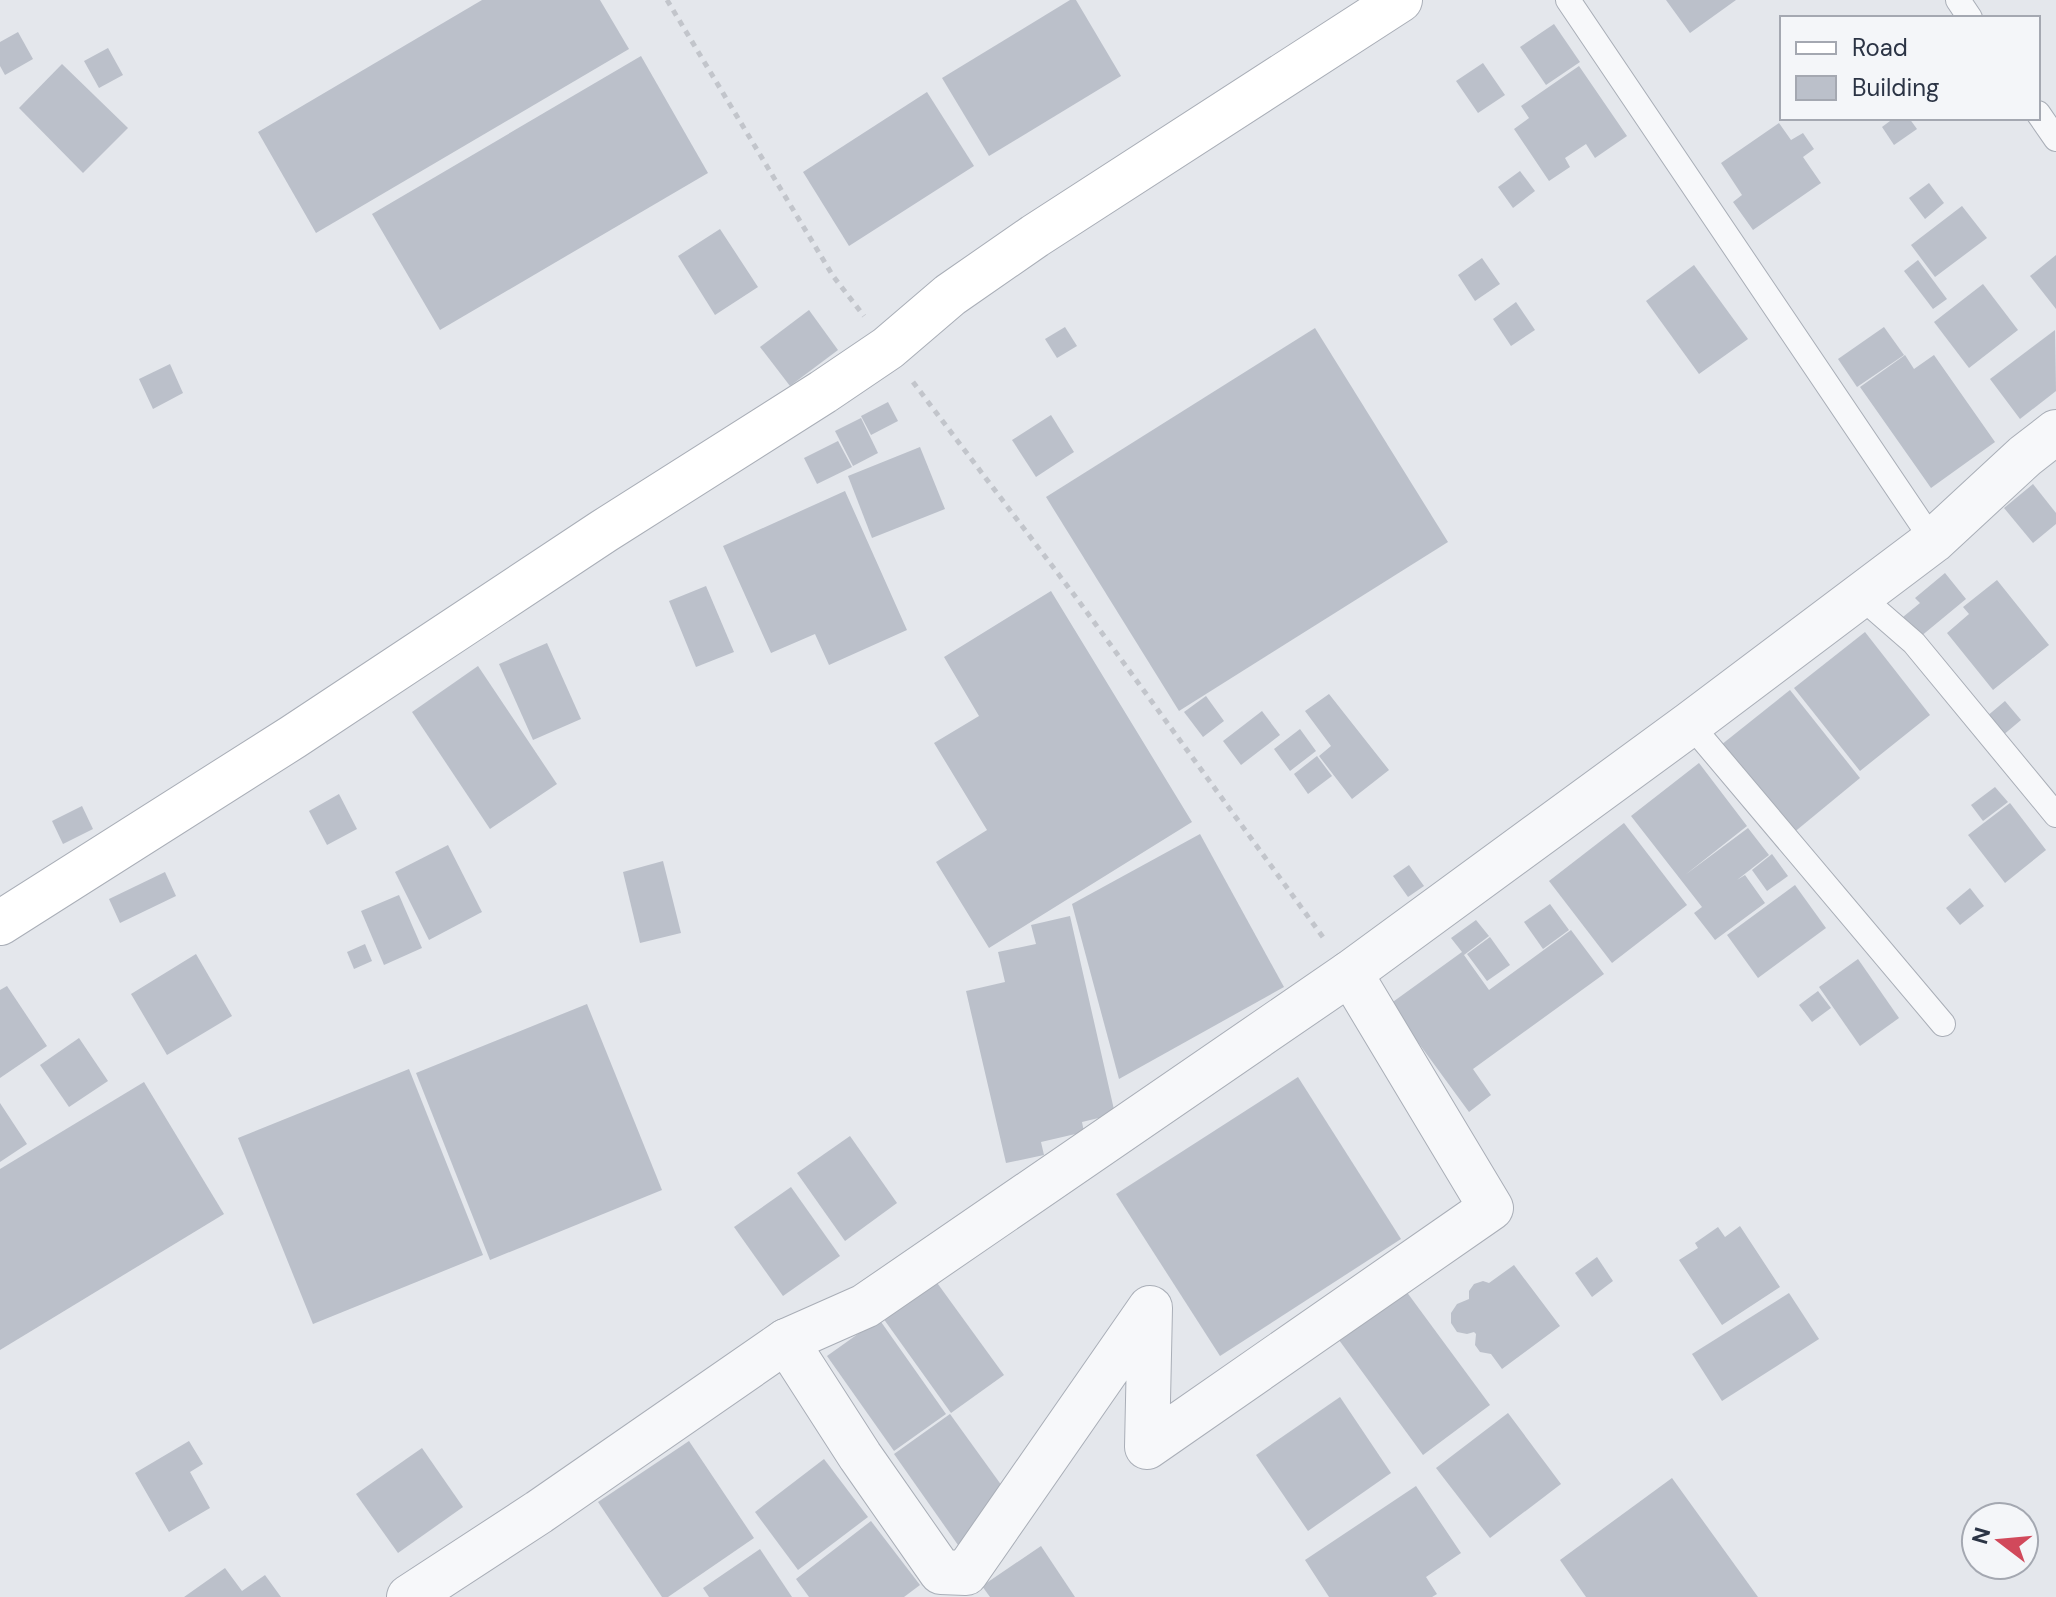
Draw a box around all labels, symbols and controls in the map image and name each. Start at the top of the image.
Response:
legend [1780,16,2040,120]
text: Road [1852,32,1908,63]
text: Building [1852,72,1939,103]
north arrow [1960,1501,2040,1581]
text: N [1965,1524,1997,1547]

